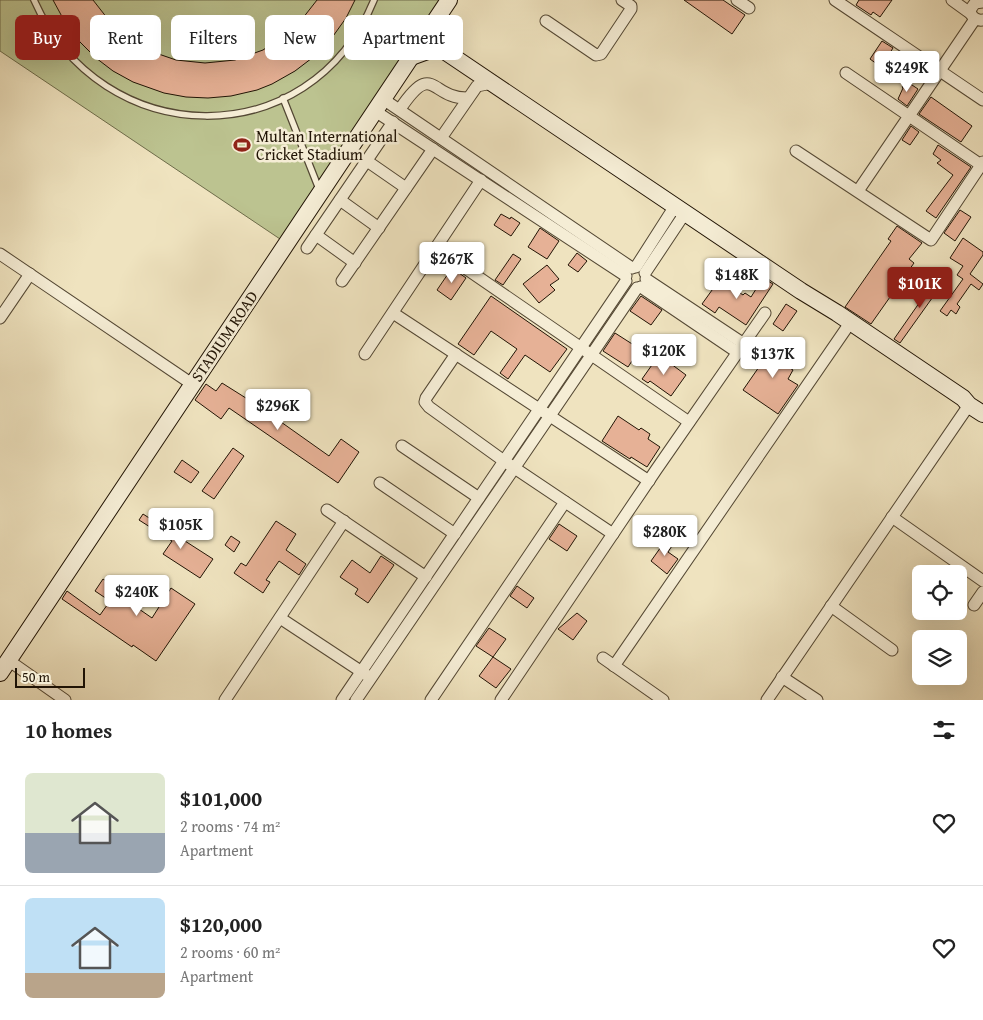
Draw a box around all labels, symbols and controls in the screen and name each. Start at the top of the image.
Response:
chip: Buy [15,15,80,60]
chip: Rent [90,15,161,60]
chip: Filters [171,15,255,60]
chip: New [265,15,334,60]
chip: Apartment [344,15,463,60]
pin: $249K [872,51,942,93]
text: $249K [885,55,929,79]
place label: Multan International Cricket Stadium [256,124,398,166]
sports icon: Multan International Cricket Stadium [232,135,252,155]
pin: $267K [417,242,487,284]
text: $267K [430,246,474,270]
pin: $148K [702,258,772,300]
text: $148K [715,262,759,286]
pin: $101K [885,266,955,309]
text: $101K [898,271,942,295]
street label: STADIUM ROAD [185,285,264,386]
pin: $120K [629,334,699,376]
pin: $137K [738,336,808,379]
text: $120K [642,338,686,362]
text: $137K [751,341,795,365]
pin: $296K [243,388,313,431]
text: $296K [256,393,300,417]
pin: $105K [146,508,216,550]
text: $105K [159,512,203,536]
pin: $280K [630,514,700,557]
text: $280K [643,519,687,543]
map controls [912,565,967,685]
button: locate [912,565,967,620]
pin: $240K [102,574,172,617]
text: $240K [115,579,159,603]
button: layers [912,630,967,685]
scale bar [15,665,85,688]
text: 50 m [22,667,50,687]
text: 10 homes [25,715,112,746]
icon: filters [930,716,958,744]
text: $101,000 [180,783,262,814]
icon: home [65,793,125,853]
icon: heart [930,809,958,837]
text: 2 rooms · 74 m² [180,814,280,838]
text: Apartment [180,838,253,862]
text: $120,000 [180,909,262,940]
icon: home [65,918,125,978]
icon: heart [930,934,958,962]
text: 2 rooms · 60 m² [180,940,280,964]
text: Apartment [180,964,253,988]

